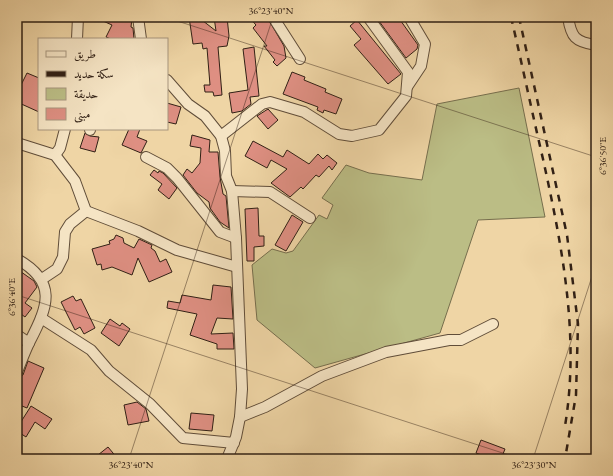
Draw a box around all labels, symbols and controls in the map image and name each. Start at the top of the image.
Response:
text: 36°23'40"N [249,4,294,17]
legend [38,38,168,130]
text: طريق [74,46,96,62]
text: سكة حديد [74,66,114,82]
text: حديقة [74,86,98,102]
text: مبنى [74,106,90,123]
text: 6°36'50"E [596,137,609,175]
text: 6°36'40"E [5,278,18,316]
text: 36°23'40"N [109,458,154,471]
text: 36°23'30"N [512,458,557,471]

